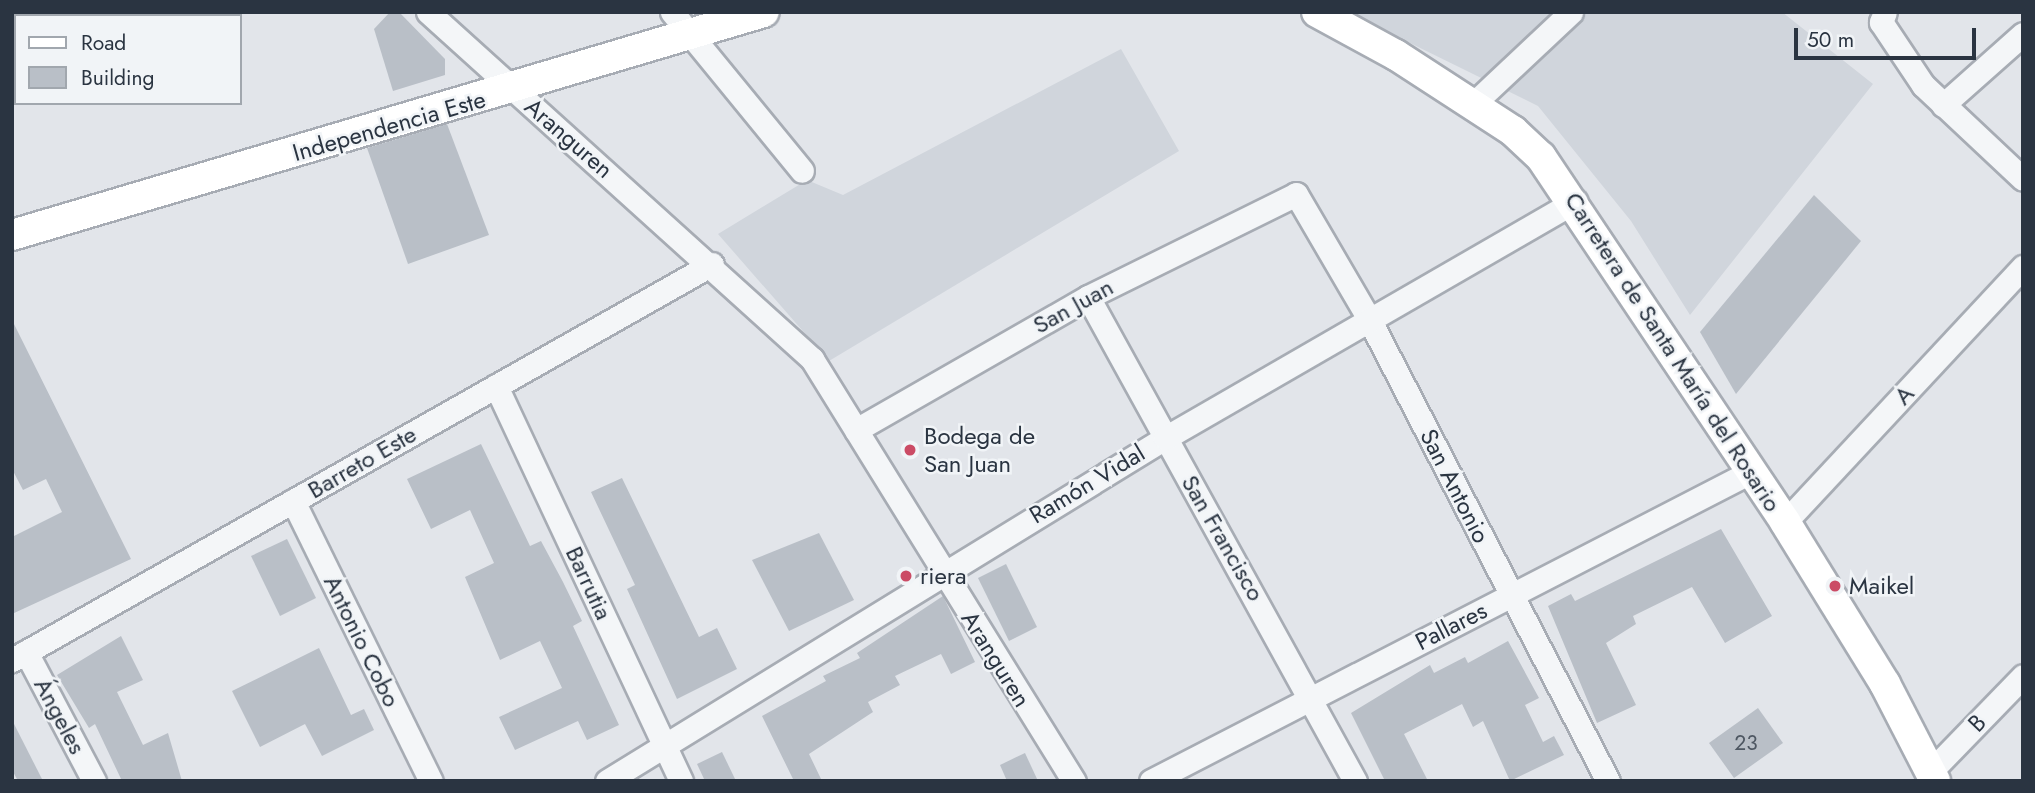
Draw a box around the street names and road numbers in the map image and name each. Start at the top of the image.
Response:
street label: Independencia Este [289,85,489,167]
street label: Aranguren [519,92,619,184]
street label: Carretera de Santa María del Rosario [1559,187,1787,517]
street label: San Juan [1028,272,1118,340]
street label: A [1888,379,1920,411]
street label: Barreto Este [303,419,421,505]
street label: San Antonio [1414,424,1496,548]
street label: Ramón Vidal [1024,438,1150,530]
street label: San Francisco [1175,470,1271,606]
street label: Barrutia [560,542,618,624]
street label: Antonio Cobo [318,571,406,711]
street label: Pallares [1410,596,1492,656]
street label: Aranguren [955,606,1037,712]
street label: Ángeles [28,673,92,759]
street label: B [1962,708,1992,738]

